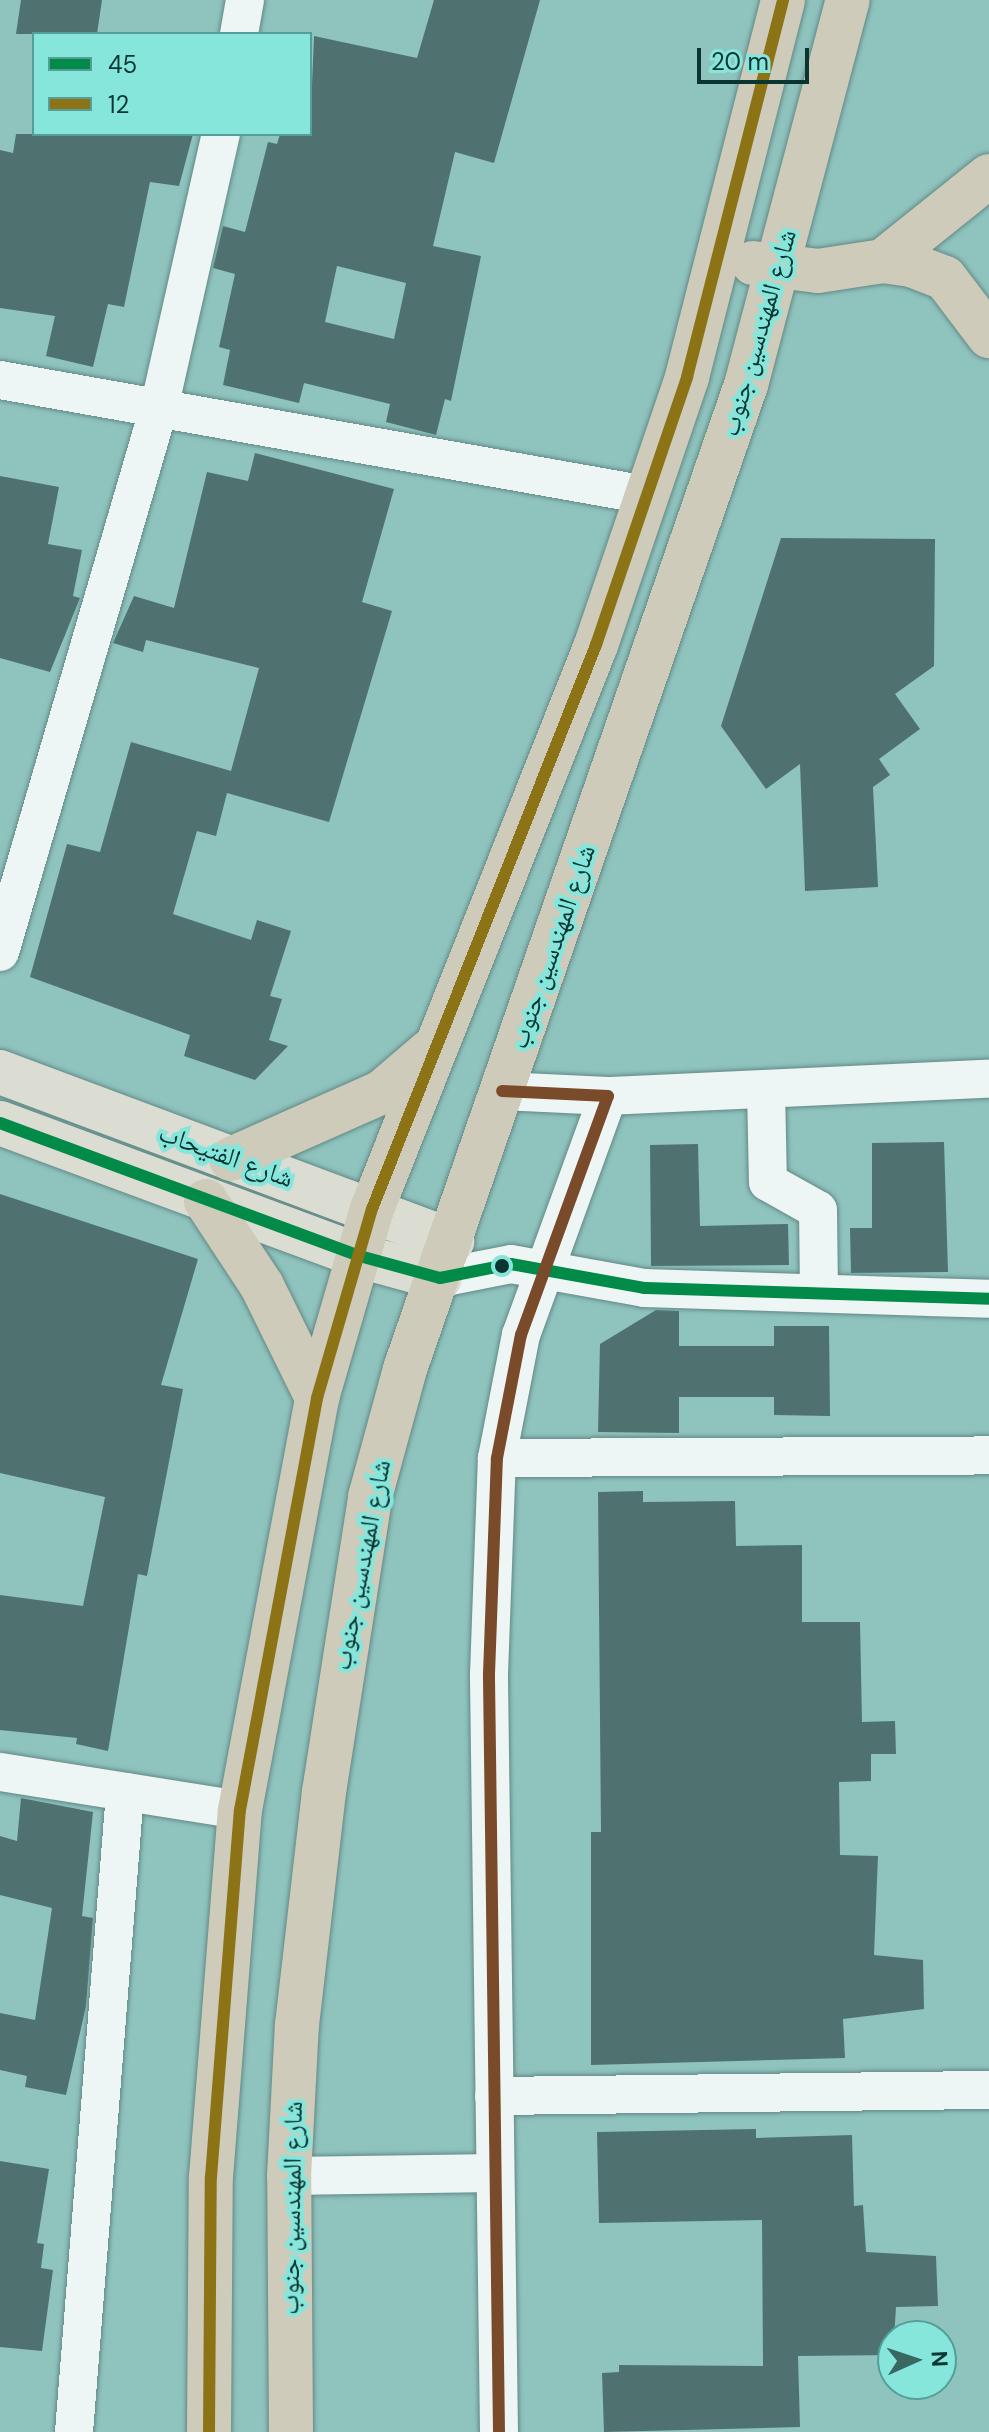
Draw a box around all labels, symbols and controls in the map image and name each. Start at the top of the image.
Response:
legend [32,32,312,136]
scale bar [701,32,813,82]
text: 20 m [711,46,769,77]
text: 45 [108,49,137,80]
text: 12 [108,89,129,120]
street label: شارع المهندسين جنوب [715,226,803,440]
street label: شارع المهندسين جنوب [503,841,603,1053]
street label: شارع الفتيحاب [155,1117,297,1195]
unlabelled marker [494,1258,510,1274]
street label: شارع المهندسين جنوب [326,1457,398,1673]
street label: شارع المهندسين جنوب [275,2101,309,2315]
north arrow [877,2320,957,2400]
text: N [925,2350,954,2368]

